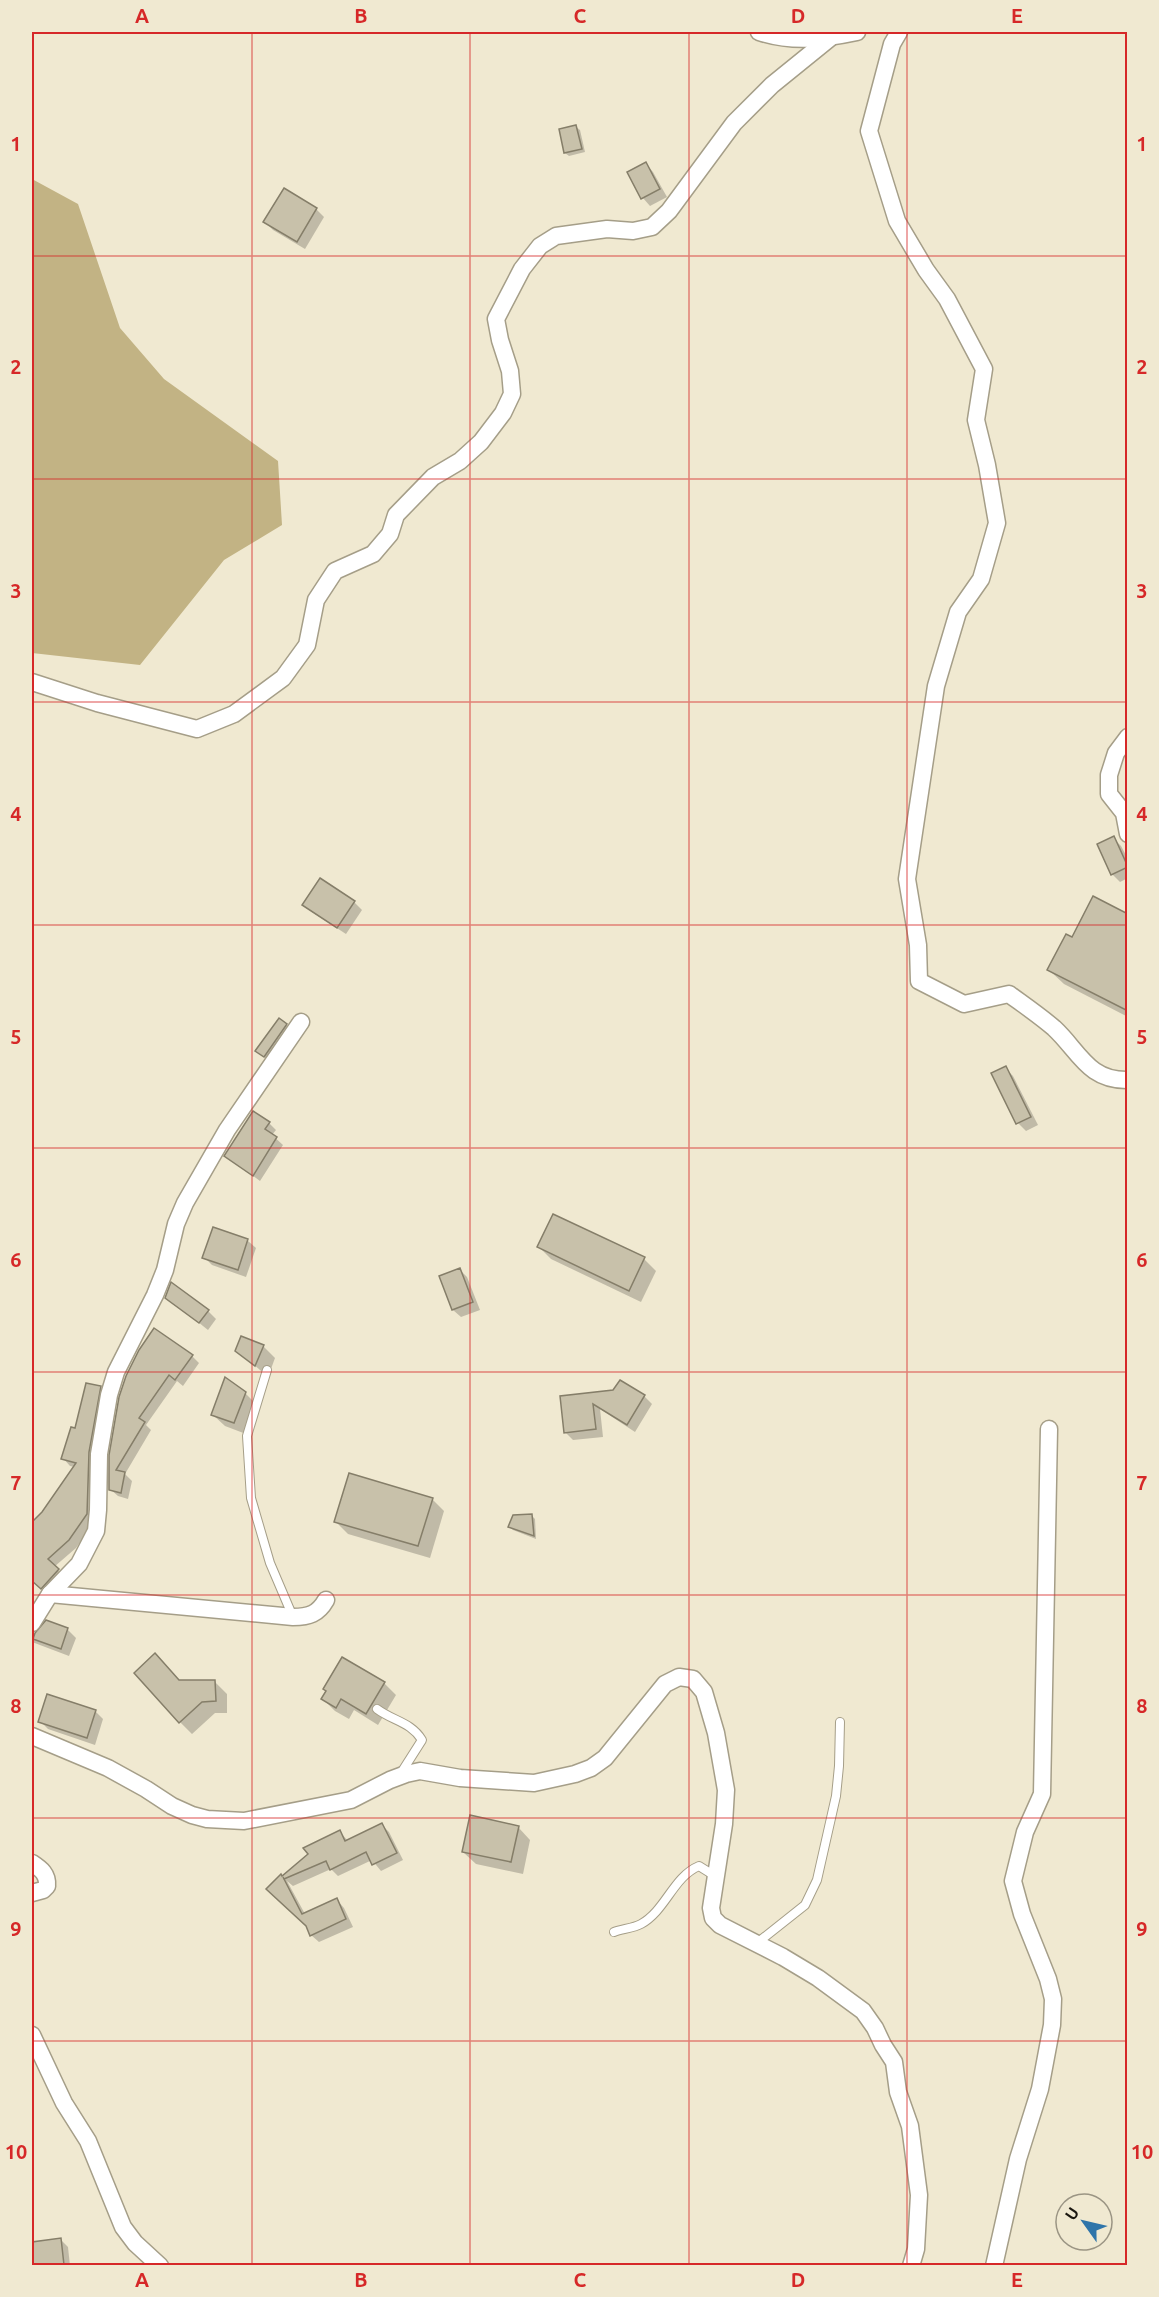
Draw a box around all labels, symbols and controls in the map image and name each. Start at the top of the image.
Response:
text: A [135,4,149,27]
text: B [354,4,368,27]
text: C [574,4,587,27]
text: D [791,4,805,27]
text: E [1011,4,1023,27]
text: 1 [10,132,22,155]
text: 1 [1136,132,1148,155]
text: 2 [10,355,22,378]
text: 2 [1136,355,1148,378]
text: 3 [10,579,22,602]
text: 3 [1136,579,1148,602]
text: 4 [10,802,22,825]
text: 4 [1136,802,1148,825]
text: 5 [10,1025,22,1048]
text: 5 [1136,1025,1148,1048]
text: 6 [10,1248,22,1271]
text: 6 [1136,1248,1148,1271]
text: 7 [10,1471,22,1494]
text: 7 [1136,1471,1148,1494]
text: 8 [10,1694,22,1717]
text: 8 [1136,1694,1148,1717]
text: 9 [10,1917,22,1940]
text: 9 [1136,1917,1148,1940]
text: 10 [5,2140,27,2163]
text: 10 [1131,2140,1153,2163]
north arrow [1054,2192,1114,2252]
text: U [1061,2204,1082,2223]
text: A [135,2268,149,2291]
text: B [354,2268,368,2291]
text: C [574,2268,587,2291]
text: D [791,2268,805,2291]
text: E [1011,2268,1023,2291]

